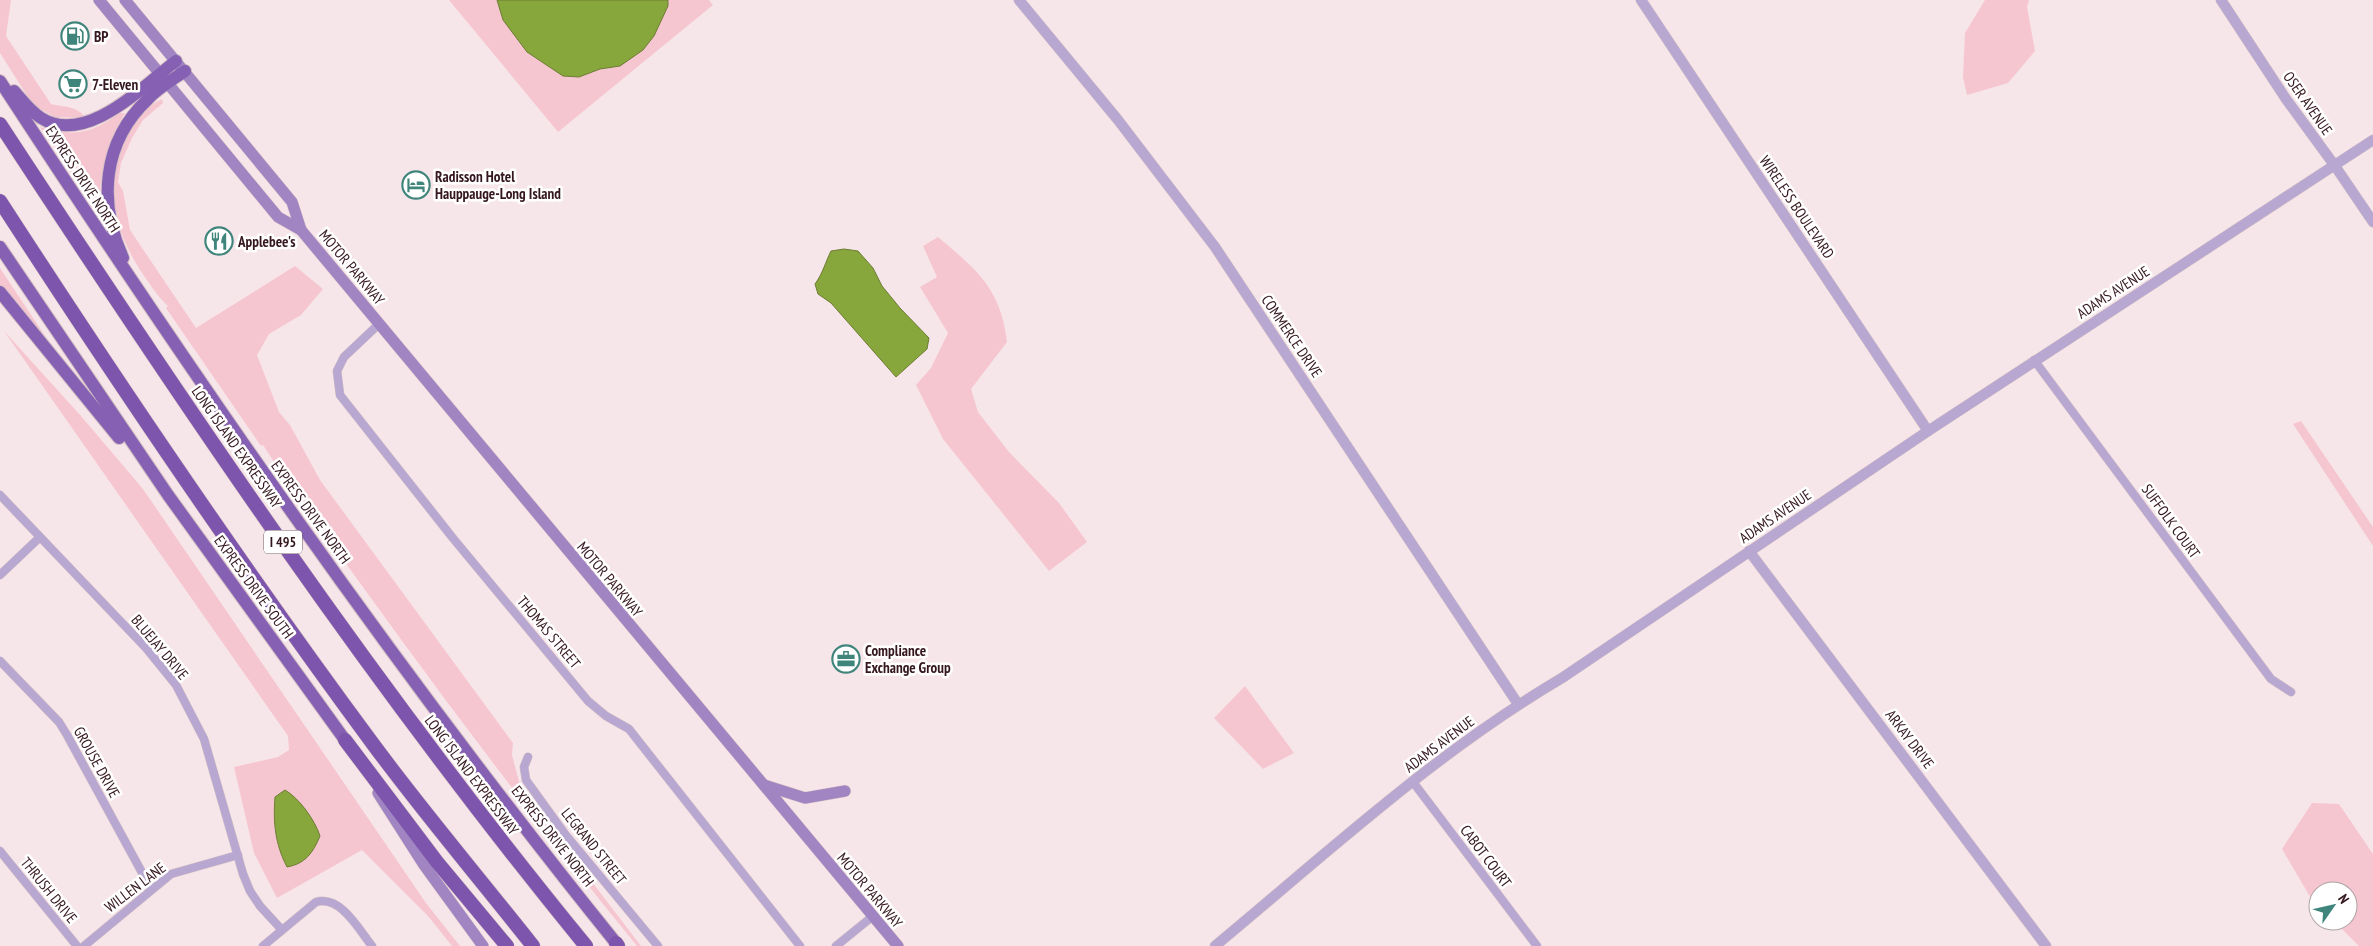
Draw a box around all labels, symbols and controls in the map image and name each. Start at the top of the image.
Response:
fuel station icon: BP [60,21,90,51]
place label: BP [94,27,109,46]
street label: OSER AVENUE [2279,68,2337,138]
supermarket icon: 7-Eleven [58,69,88,99]
place label: 7-Eleven [92,75,139,94]
street label: EXPRESS DRIVE NORTH [42,122,124,236]
street label: WIRELESS BOULEVARD [1756,152,1839,262]
place label: Radisson Hotel Hauppauge-Long Island [435,167,561,203]
hotel icon: Radisson Hotel Hauppauge-Long Island [401,170,431,200]
restaurant icon: Applebee's [204,226,234,256]
street label: MOTOR PARKWAY [315,226,389,309]
place label: Applebee's [237,232,295,251]
street label: ADAMS AVENUE [2073,262,2153,322]
street label: COMMERCE DRIVE [1257,291,1327,381]
street label: LONG ISLAND EXPRESSWAY [188,382,286,512]
street label: EXPRESS DRIVE NORTH [267,457,355,567]
street label: SUFFOLK COURT [2138,480,2204,562]
street label: ADAMS AVENUE [1735,485,1815,547]
road number: I 495 [264,530,302,554]
street label: EXPRESS DRIVE SOUTH [210,532,298,642]
street label: MOTOR PARKWAY [573,538,647,621]
street label: THOMAS STREET [513,592,585,672]
street label: BLUEJAY DRIVE [127,611,193,683]
place label: Compliance Exchange Group [865,641,951,677]
office icon: Compliance Exchange Group [831,644,861,674]
street label: ARKAY DRIVE [1882,706,1938,772]
street label: LONG ISLAND EXPRESSWAY [421,712,523,839]
street label: ADAMS AVENUE [1400,712,1478,776]
street label: GROUSE DRIVE [70,723,124,801]
street label: EXPRESS DRIVE NORTH [508,782,598,890]
street label: LEGRAND STREET [557,804,631,888]
street label: CABOT COURT [1456,821,1516,891]
street label: MOTOR PARKWAY [833,849,907,932]
street label: THRUSH DRIVE [17,853,81,927]
street label: WILLEN LANE [101,858,169,916]
north arrow [2308,881,2358,931]
text: N [2334,891,2353,907]

